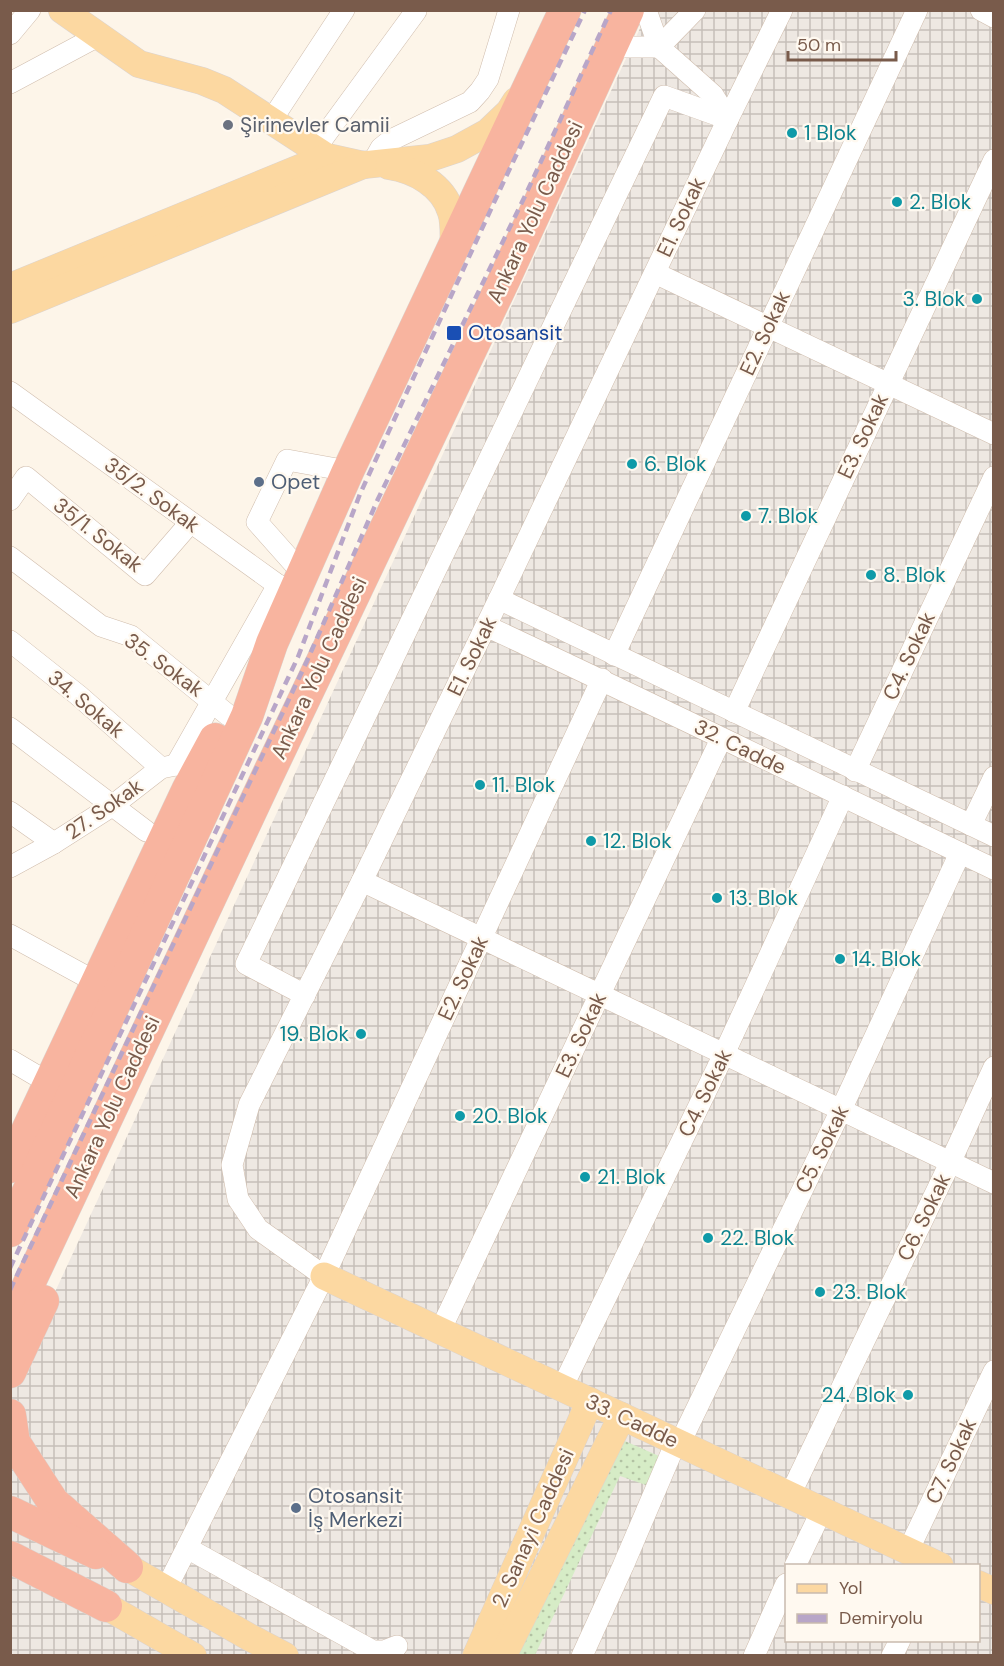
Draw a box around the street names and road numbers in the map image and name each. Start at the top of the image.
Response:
street label: Ankara Yolu Caddesi [480,116,590,308]
street label: E1. Sokak [650,172,712,262]
street label: E2. Sokak [733,286,797,380]
street label: E3. Sokak [831,388,895,483]
street label: 35/2. Sokak [99,451,206,539]
street label: 35/1. Sokak [48,491,149,579]
street label: Ankara Yolu Caddesi [264,572,374,764]
street label: C4. Sokak [876,607,942,705]
street label: E1. Sokak [441,611,503,700]
street label: 35. Sokak [119,627,210,704]
street label: 34. Sokak [42,664,131,745]
street label: 32. Cadde [689,713,791,781]
street label: 27. Sokak [60,772,149,846]
street label: E2. Sokak [431,931,495,1025]
street label: E3. Sokak [549,987,613,1082]
street label: Ankara Yolu Caddesi [57,1011,167,1203]
street label: C4. Sokak [672,1044,739,1142]
street label: C5. Sokak [789,1100,856,1198]
street label: C6. Sokak [891,1168,957,1266]
street label: 33. Cadde [581,1387,683,1455]
street label: C7. Sokak [919,1413,983,1509]
street label: 2. Sanayi Caddesi [485,1444,581,1612]

